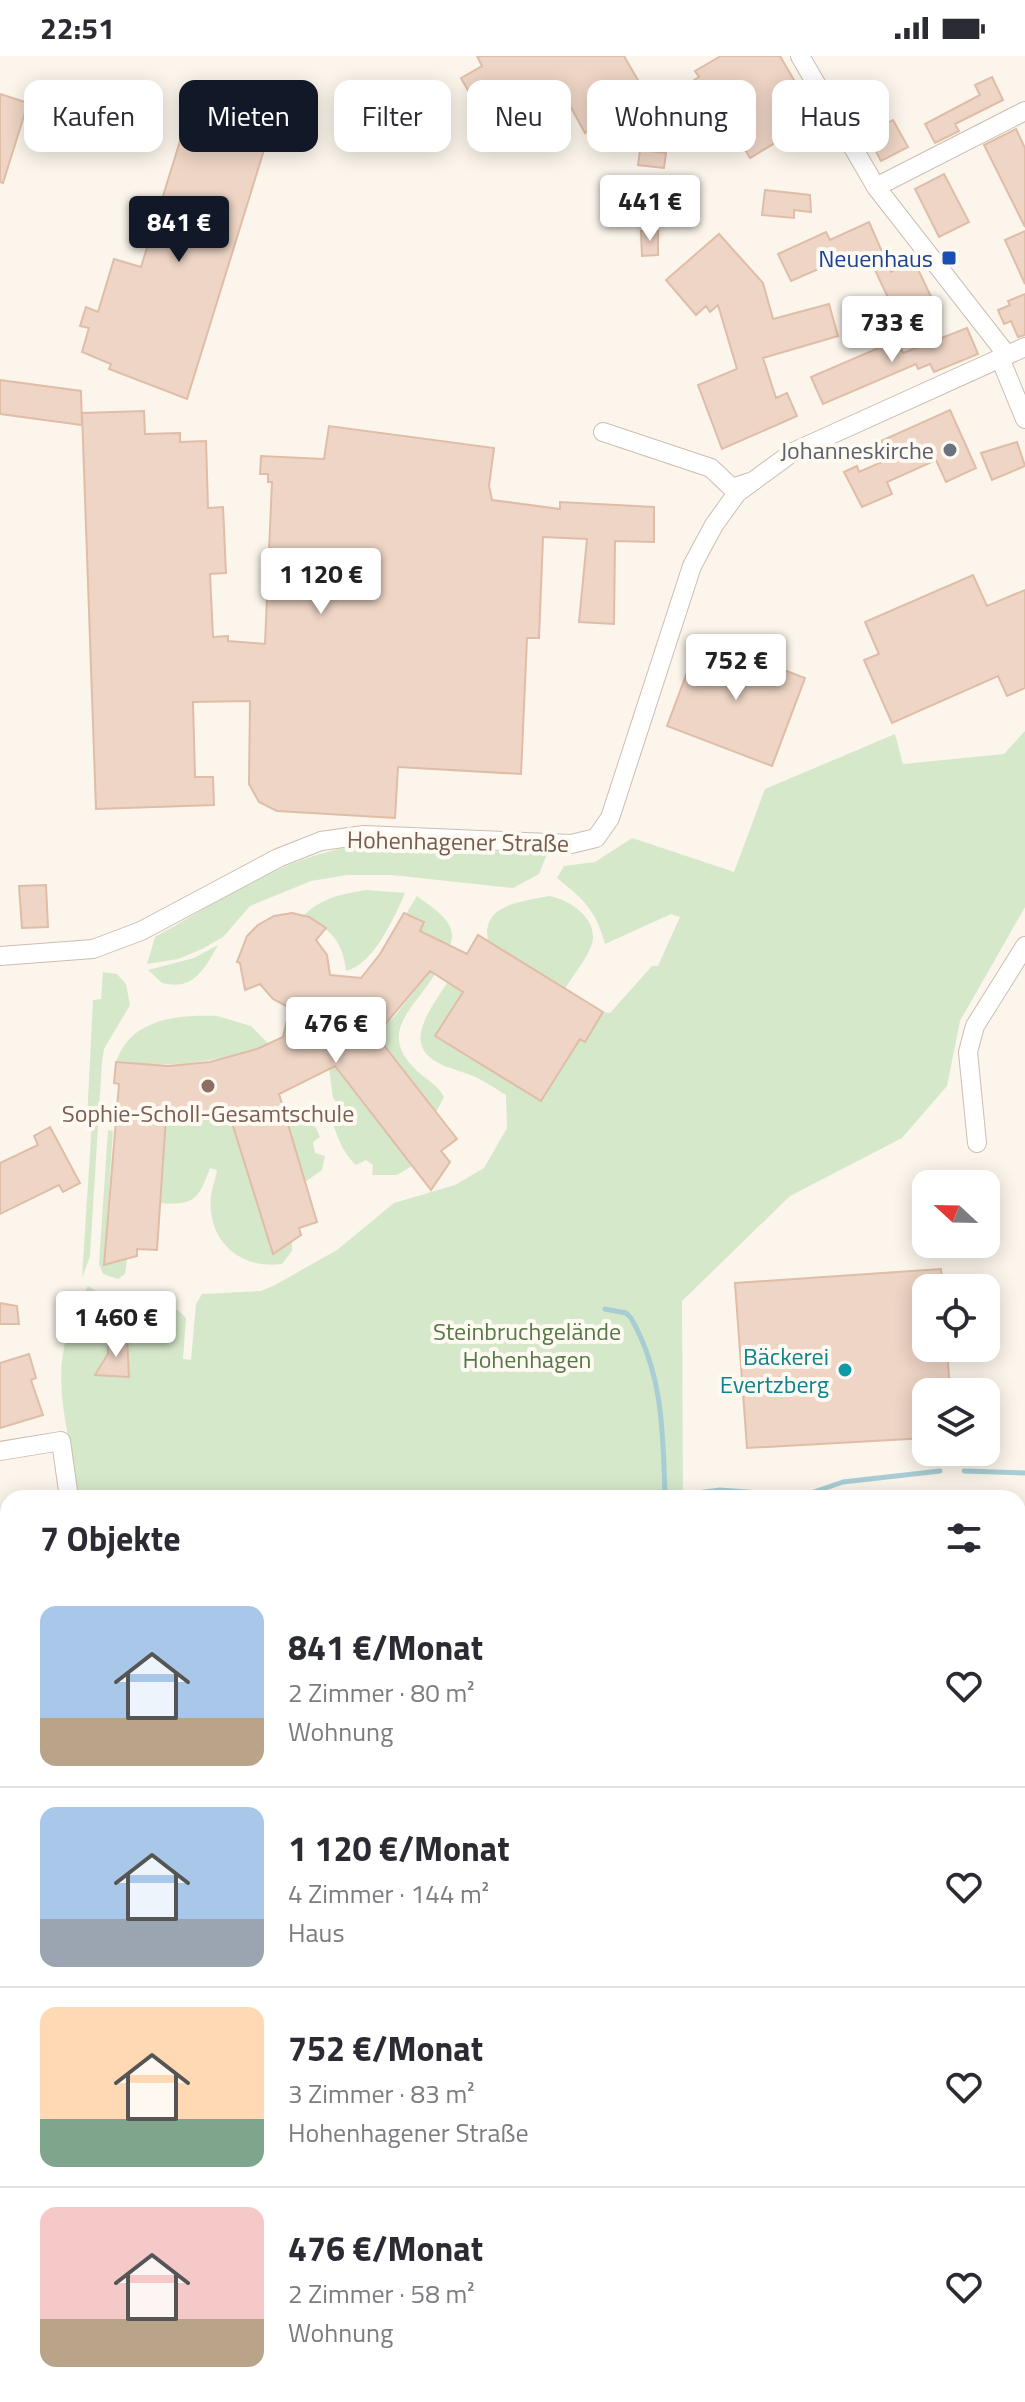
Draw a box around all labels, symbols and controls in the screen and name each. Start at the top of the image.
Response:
text: 22:51 [40,5,115,51]
chip: Kaufen [24,80,163,152]
chip: Mieten [179,80,318,152]
chip: Filter [334,80,451,152]
chip: Neu [467,80,571,152]
chip: Wohnung [587,80,756,152]
chip: Haus [772,80,889,152]
pin: 441 € [594,175,706,243]
text: 441 € [618,181,682,220]
pin: 841 € [123,196,235,264]
text: 841 € [147,202,211,241]
place label: Neuenhaus [818,240,933,276]
marker: Neuenhaus [940,249,958,267]
pin: 733 € [836,296,948,364]
text: 733 € [860,302,924,341]
place label: Johanneskirche [780,432,934,468]
marker: Johanneskirche [941,441,959,459]
pin: 1 120 € [247,548,395,616]
text: 1 120 € [279,554,363,593]
pin: 752 € [680,634,792,702]
text: 752 € [704,640,768,679]
street label: Hohenhagener Straße [347,821,569,861]
pin: 476 € [280,997,392,1065]
text: 476 € [304,1003,368,1042]
marker: Sophie-Scholl-Gesamtschule [199,1077,217,1095]
place label: Sophie-Scholl-Gesamtschule [62,1095,354,1131]
north arrow [912,1170,1000,1258]
map controls [912,1170,1000,1466]
button: locate [912,1274,1000,1362]
pin: 1 460 € [42,1291,190,1359]
text: 1 460 € [74,1297,158,1336]
park label: Steinbruchgelände Hohenhagen [433,1313,621,1377]
place label: Bäckerei Evertzberg [720,1338,829,1402]
marker: Bäckerei Evertzberg [836,1361,854,1379]
button: layers [912,1378,1000,1466]
text: 7 Objekte [40,1512,181,1564]
icon: filters [942,1516,986,1560]
text: 841 €/Monat [288,1621,483,1673]
icon: home [104,1638,200,1734]
icon: heart [942,1664,986,1708]
text: 2 Zimmer · 80 m² [288,1673,474,1712]
text: Wohnung [288,1712,393,1751]
text: 1 120 €/Monat [288,1822,510,1874]
icon: home [104,1839,200,1935]
icon: heart [942,1865,986,1909]
text: 4 Zimmer · 144 m² [288,1874,489,1913]
text: Haus [288,1913,344,1952]
text: 752 €/Monat [288,2022,483,2074]
icon: home [104,2039,200,2135]
icon: heart [942,2065,986,2109]
text: 3 Zimmer · 83 m² [288,2074,474,2113]
text: Hohenhagener Straße [288,2113,529,2152]
text: 476 €/Monat [288,2222,483,2274]
icon: home [104,2239,200,2335]
icon: heart [942,2265,986,2309]
text: 2 Zimmer · 58 m² [288,2274,474,2313]
text: Wohnung [288,2313,393,2352]

